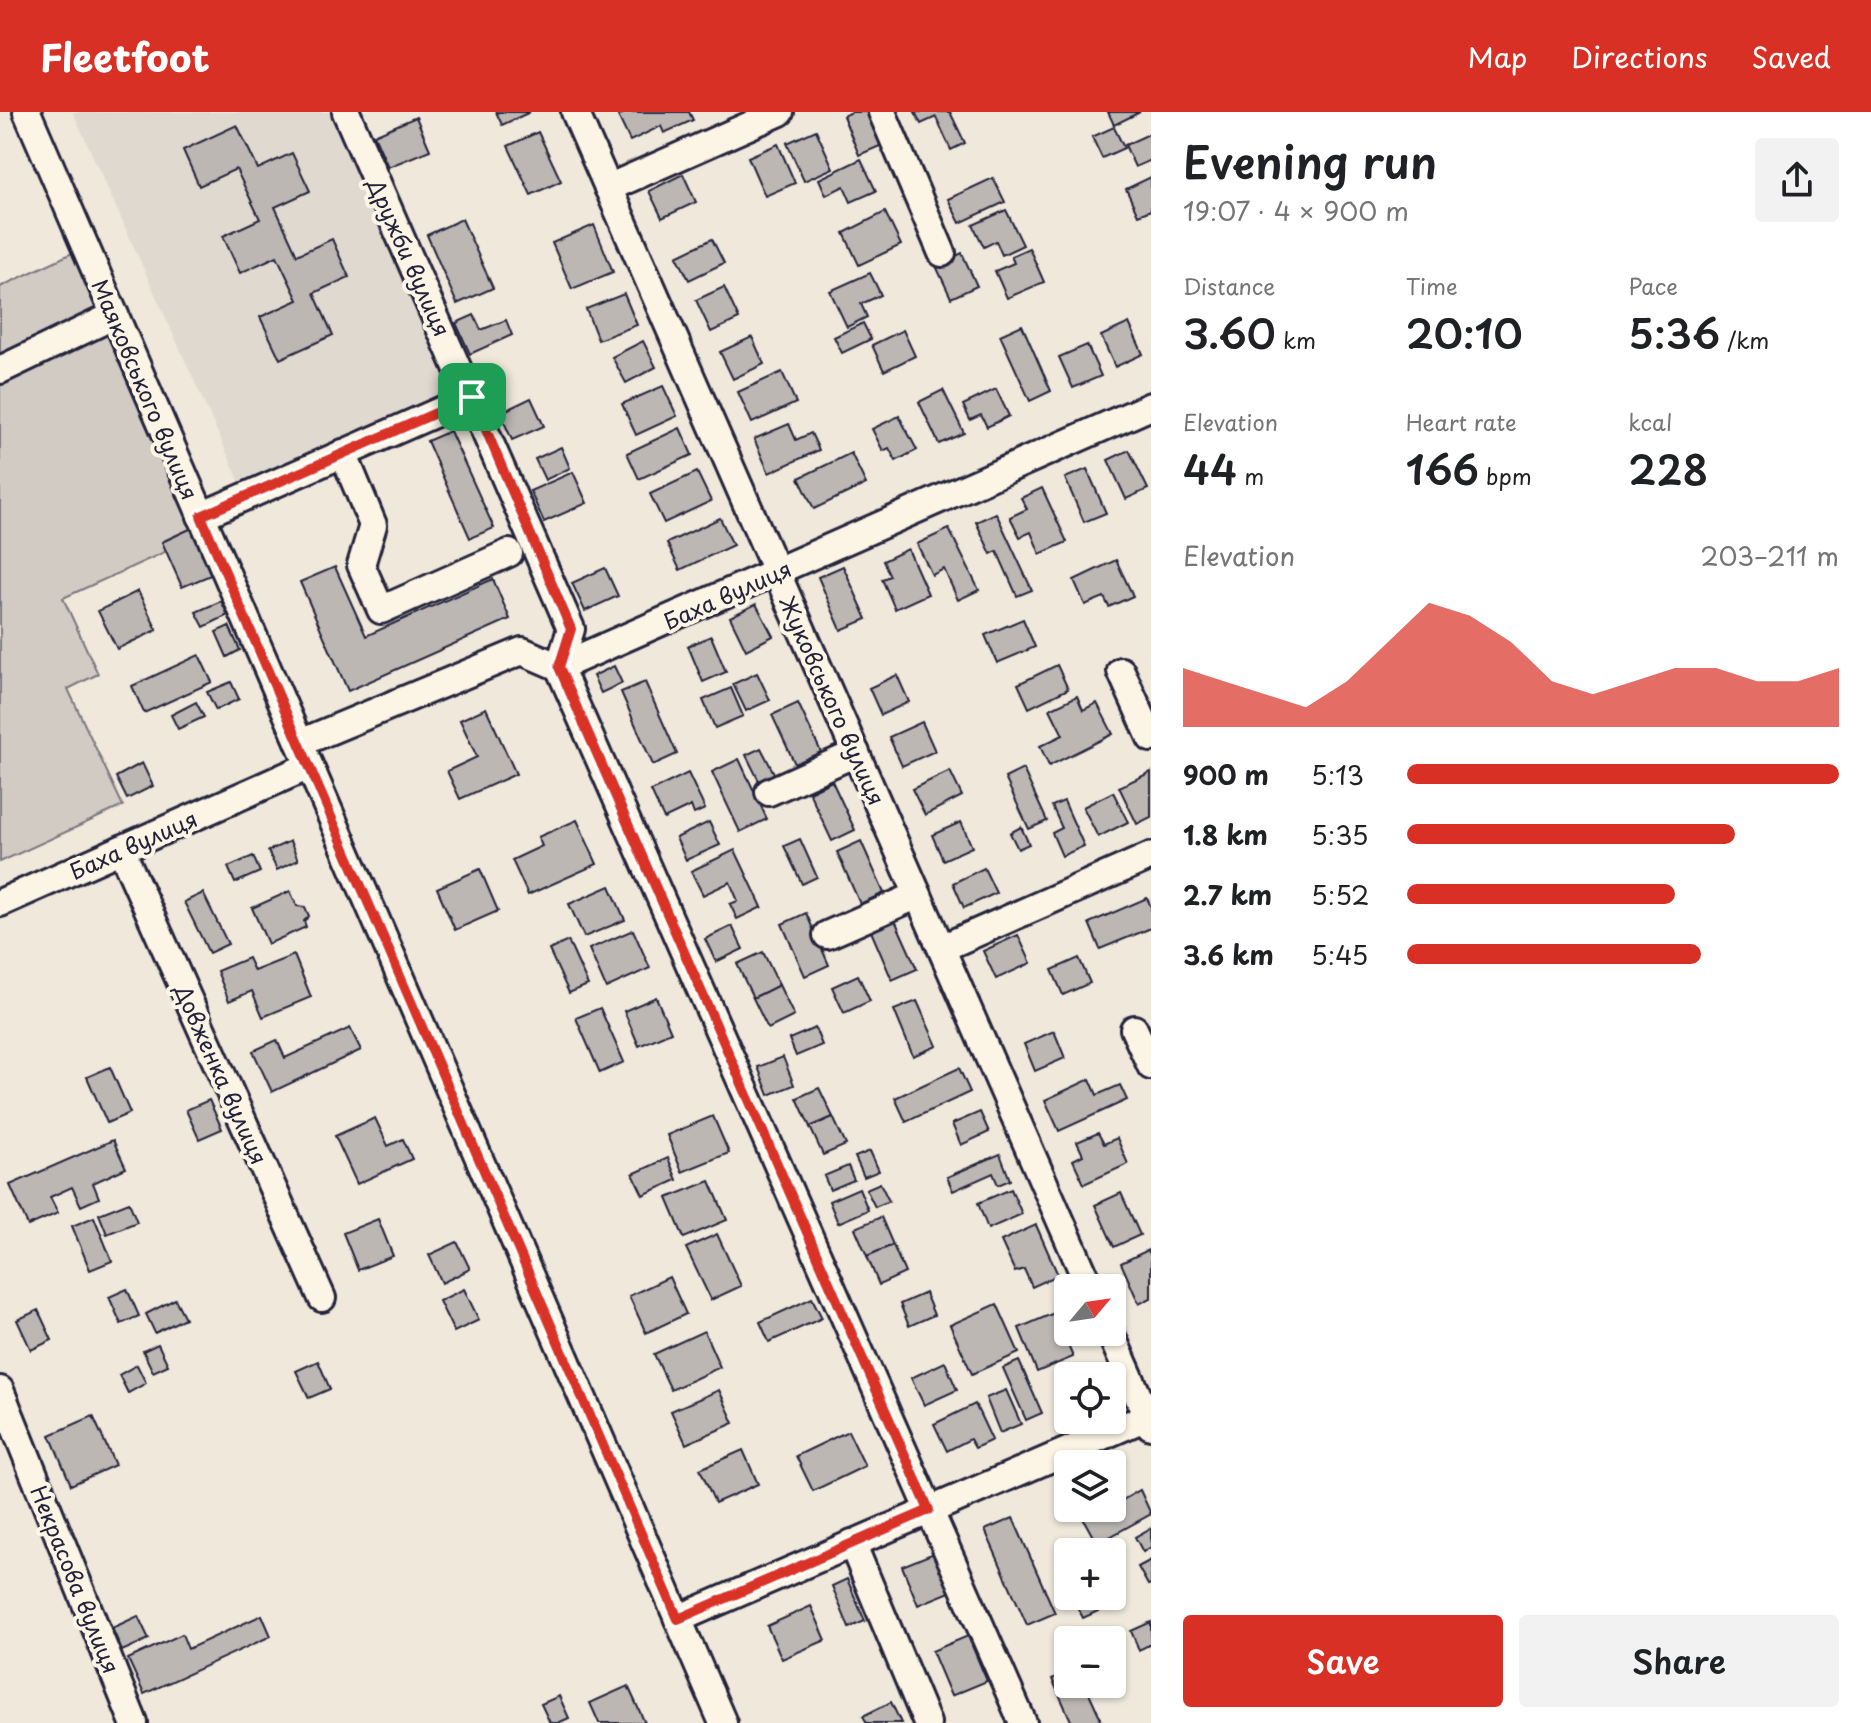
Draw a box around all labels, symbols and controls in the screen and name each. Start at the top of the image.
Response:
text: Fleetfoot [40,28,210,85]
text: Map [1468,35,1527,78]
text: Directions [1571,35,1708,78]
text: Saved [1752,35,1831,78]
text: Evening run [1183,128,1437,194]
button: share [1755,138,1839,222]
street label: Дружби вулиця [360,172,460,341]
text: 19:07 · 4 × 900 m [1183,191,1409,230]
text: Distance [1183,269,1275,302]
text: Time [1406,269,1458,302]
text: Pace [1628,269,1678,302]
street label: Маяковського вулиця [85,274,207,504]
text: 3.60 [1183,302,1276,363]
text: 20:10 [1406,302,1523,363]
text: 5:36 [1628,302,1720,363]
text: km [1276,323,1316,356]
text: /km [1720,323,1769,356]
pin [438,363,506,431]
icon: arrive [450,375,494,419]
text: Elevation [1183,405,1278,438]
text: Heart rate [1406,405,1517,438]
text: kcal [1628,405,1672,438]
text: 44 [1183,438,1237,499]
text: 166 [1406,438,1479,499]
text: 228 [1628,438,1708,499]
text: m [1237,459,1264,492]
text: bpm [1479,459,1532,492]
text: Elevation [1183,536,1295,575]
text: 203–211 m [1700,536,1839,575]
street label: Баха вулиця [658,551,796,637]
street label: Жуковського вулиця [772,590,894,810]
text: 900 m [1183,755,1269,794]
text: 5:13 [1311,755,1364,794]
street label: Баха вулиця [64,801,202,887]
text: 1.8 km [1183,815,1268,854]
text: 5:35 [1311,815,1368,854]
text: 2.7 km [1183,875,1272,914]
text: 5:52 [1311,875,1369,914]
text: 3.6 km [1183,935,1274,974]
text: 5:45 [1311,935,1368,974]
street label: Довженка вулиця [167,978,277,1169]
north arrow [1054,1274,1126,1346]
map controls [1054,1274,1126,1698]
button: locate [1054,1362,1126,1434]
button: layers [1054,1450,1126,1522]
street label: Некрасова вулиця [23,1480,129,1678]
button: + [1054,1538,1126,1610]
button: Save [1183,1615,1503,1707]
button: Share [1519,1615,1839,1707]
button: − [1054,1626,1126,1698]

